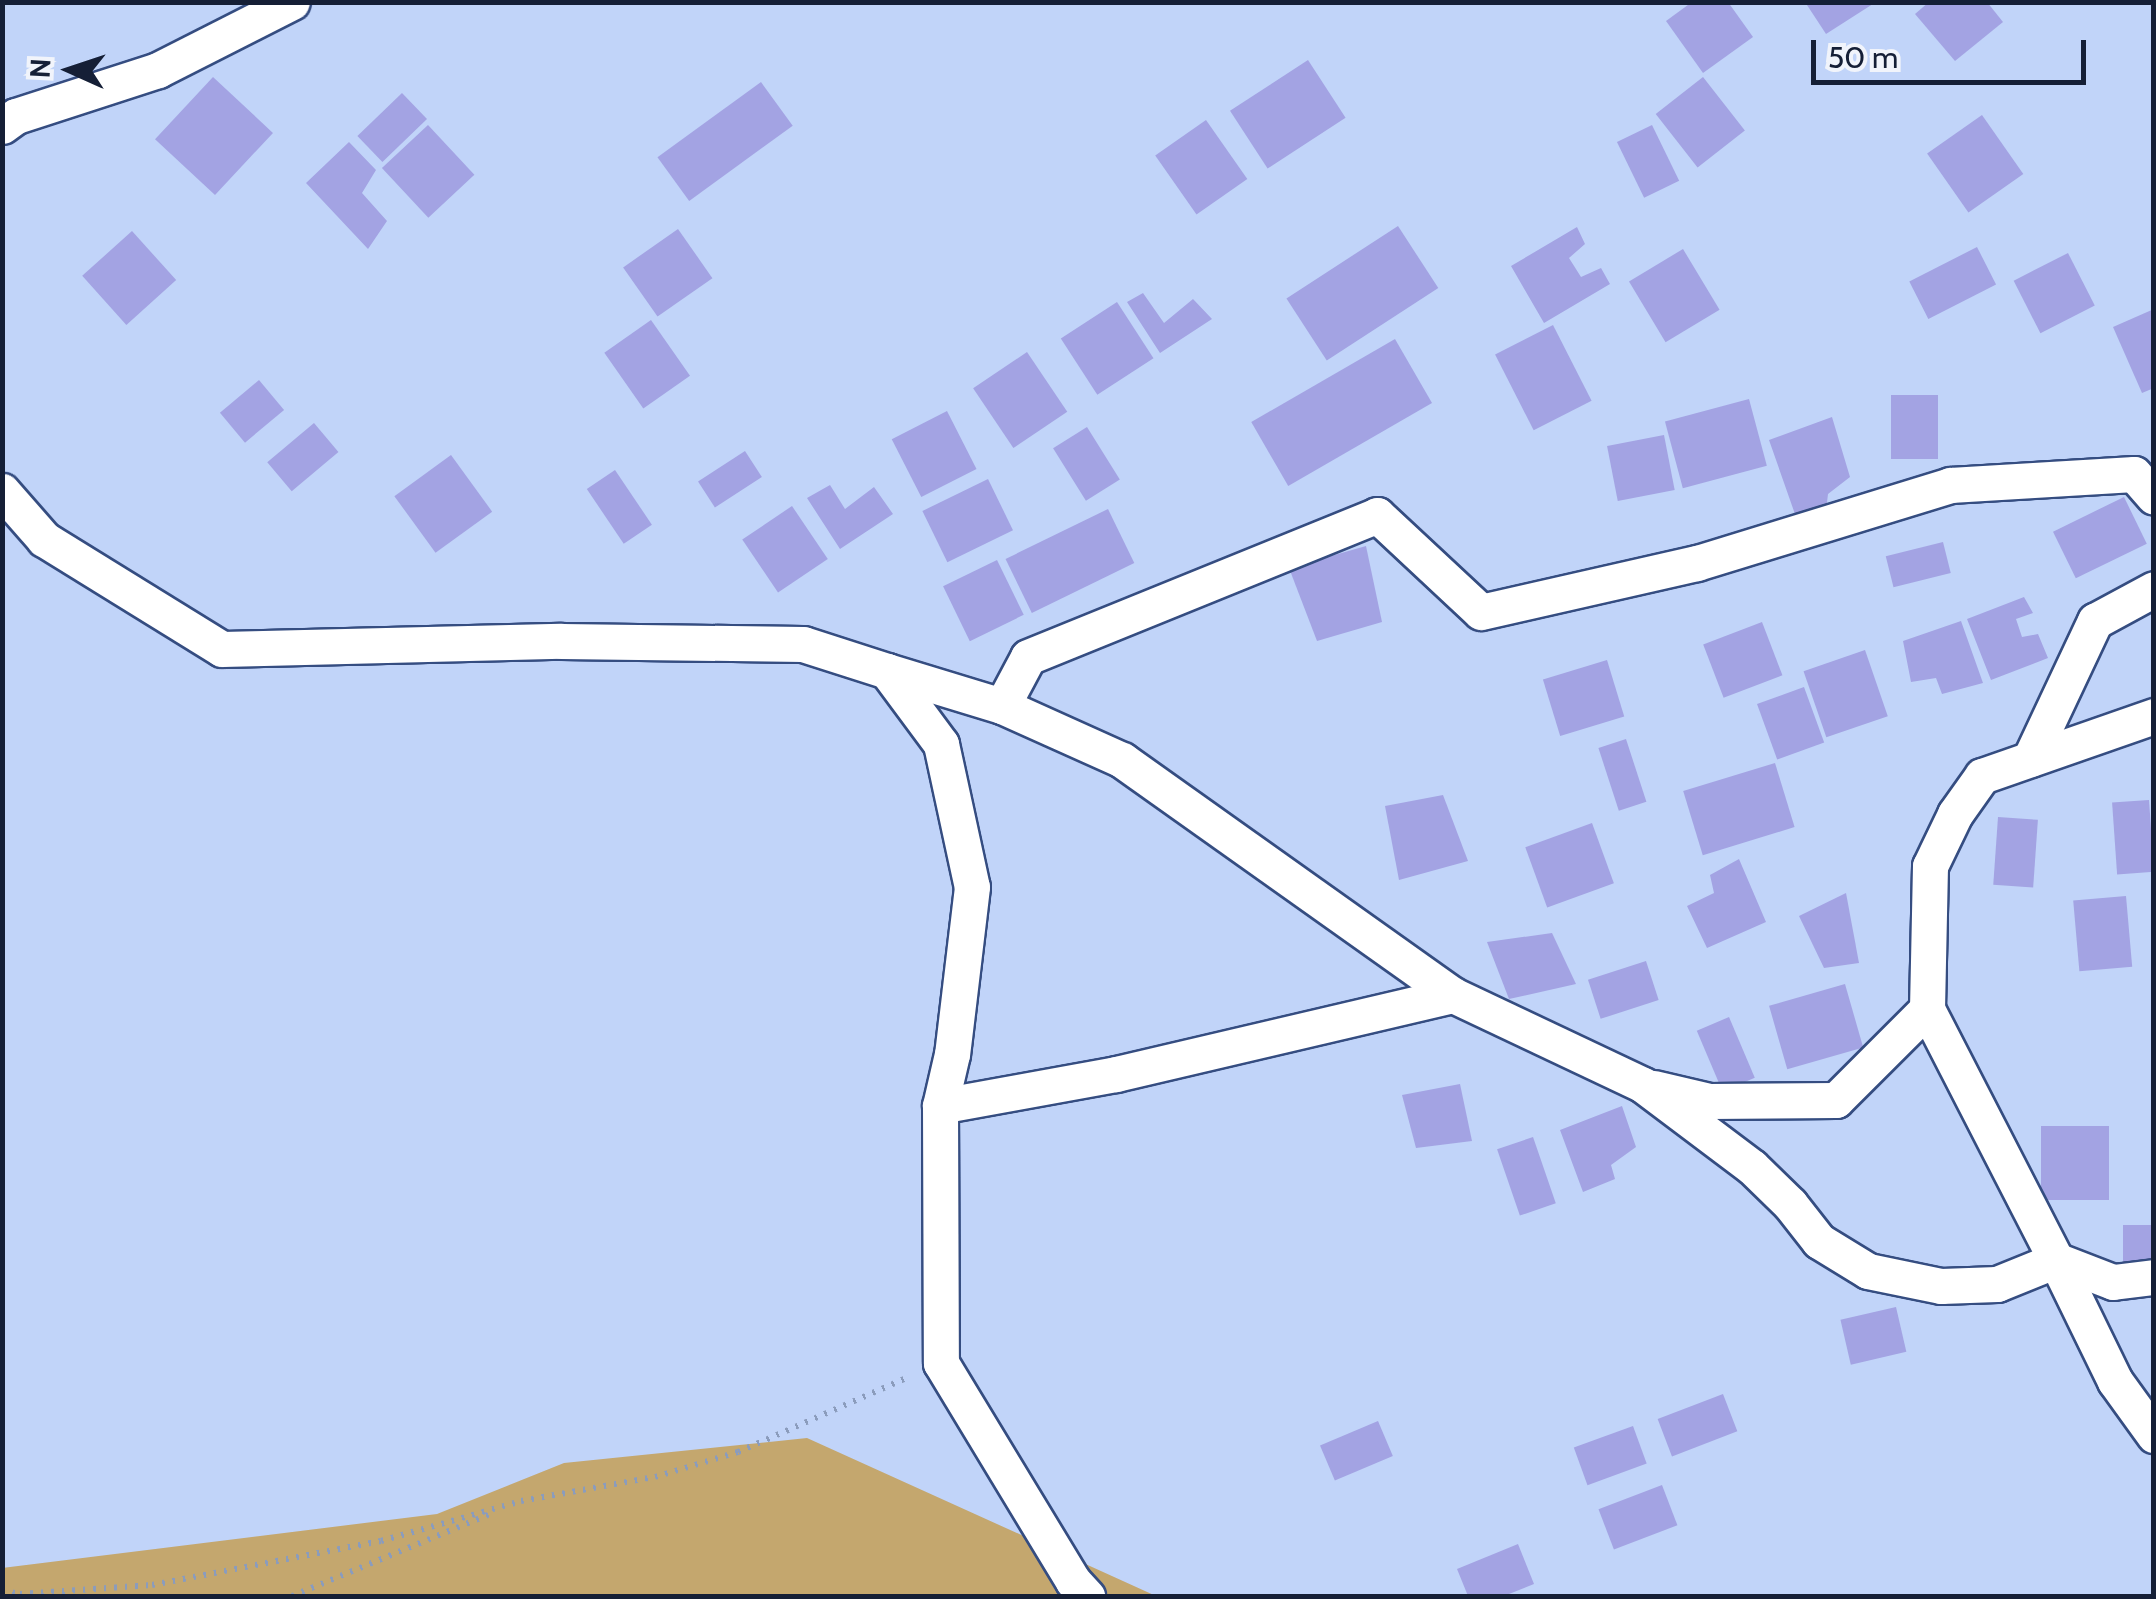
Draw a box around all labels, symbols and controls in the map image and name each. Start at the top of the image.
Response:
north arrow [20,20,120,120]
scale bar [1816,20,2091,82]
text: 50 m [1828,39,1898,76]
text: N [23,58,58,79]

